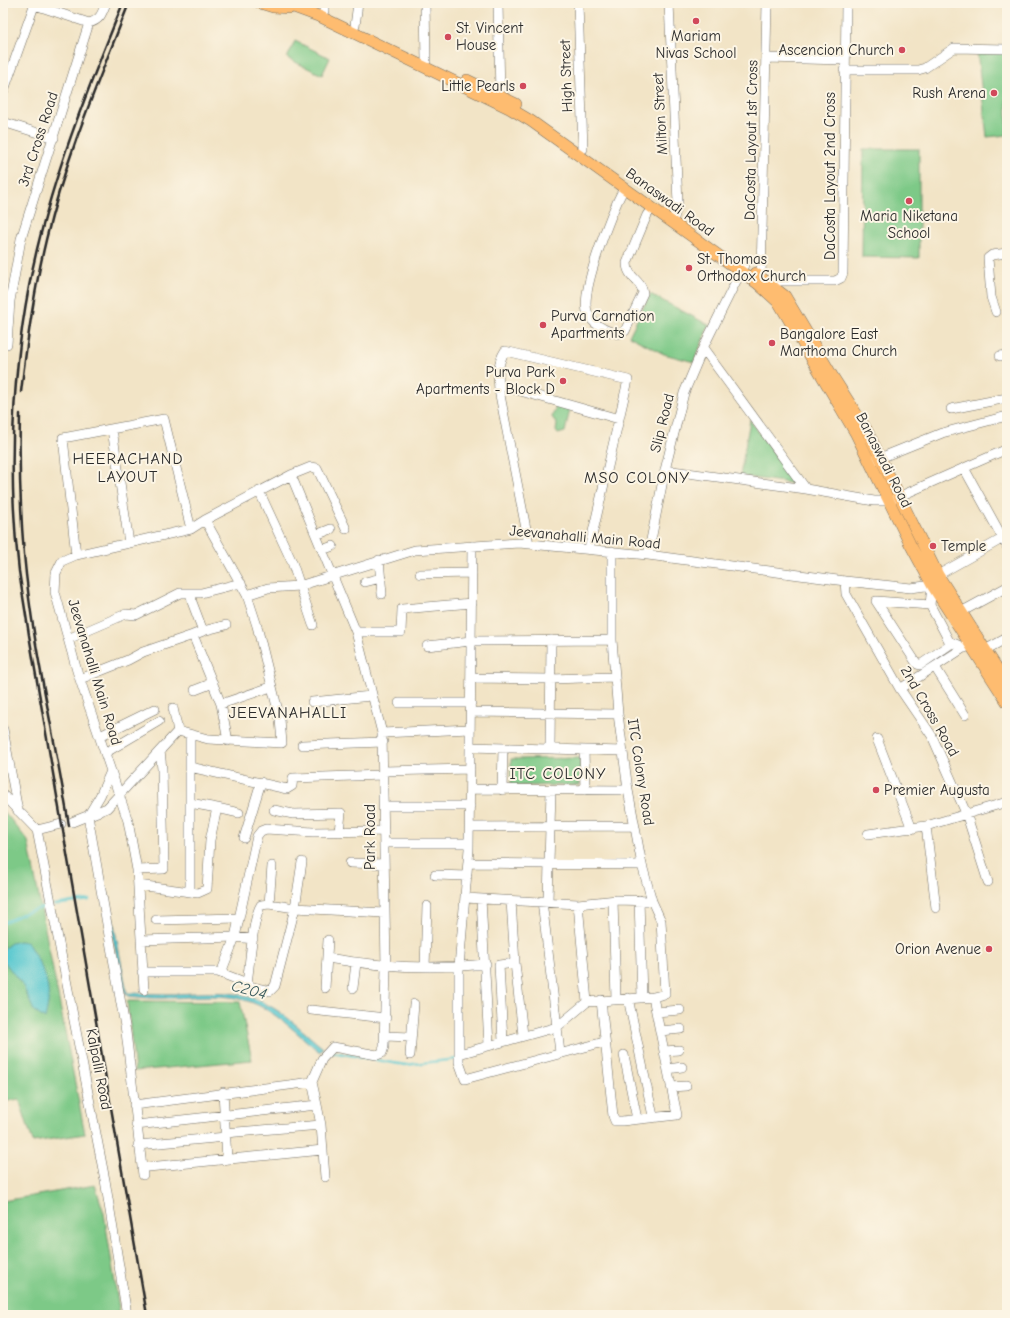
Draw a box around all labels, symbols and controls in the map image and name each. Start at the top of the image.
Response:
marker: Mariam Nivas School [691,16,701,26]
place label: St. Vincent House [456,19,524,54]
place label: Mariam Nivas School [656,27,736,62]
marker: St. Vincent House [443,32,453,42]
street label: High Street [556,39,576,113]
place label: Ascencion Church [778,41,894,59]
marker: Ascencion Church [897,45,907,55]
street label: DaCosta Layout 1st Cross [741,60,761,220]
street label: Milton Street [649,72,671,155]
place label: Little Pearls [441,77,515,95]
marker: Little Pearls [518,81,528,91]
place label: Rush Arena [912,84,986,102]
marker: Rush Arena [989,88,999,98]
street label: 3rd Cross Road [14,89,62,189]
street label: DaCosta Layout 2nd Cross [821,92,839,260]
street label: Banaswadi Road [622,164,718,240]
marker: Maria Niketana School [904,196,914,206]
place label: Maria Niketana School [860,207,958,242]
place label: St. Thomas Orthodox Church [697,250,806,285]
marker: St. Thomas Orthodox Church [684,263,694,273]
place label: Purva Carnation Apartments [551,307,655,342]
marker: Purva Carnation Apartments [538,320,548,330]
place label: Bangalore East Marthoma Church [780,325,897,360]
marker: Bangalore East Marthoma Church [767,338,777,348]
place label: Purva Park Apartments - Block D [416,363,556,398]
marker: Purva Park Apartments - Block D [558,376,568,386]
street label: Slip Road [646,392,678,454]
street label: Banaswadi Road [852,409,916,511]
district label: HEERACHAND LAYOUT [73,450,183,486]
district label: MSO COLONY [584,469,690,487]
street label: Jeevanahalli Main Road [509,521,661,553]
place label: Temple [941,537,987,555]
marker: Temple [928,541,938,551]
street label: Jeevanahalli Main Road [64,597,126,747]
street label: 2nd Cross Road [897,662,963,760]
district label: JEEVANAHALLI [229,704,347,722]
street label: ITC Colony Road [624,717,658,827]
district label: ITC COLONY [510,765,606,783]
place label: Premier Augusta [884,781,990,799]
marker: Premier Augusta [871,785,881,795]
street label: Park Road [361,804,379,870]
place label: Orion Avenue [895,940,981,958]
marker: Orion Avenue [984,944,994,954]
water label: C204 [229,977,269,1003]
street label: Kalpalli Road [82,1027,116,1111]

